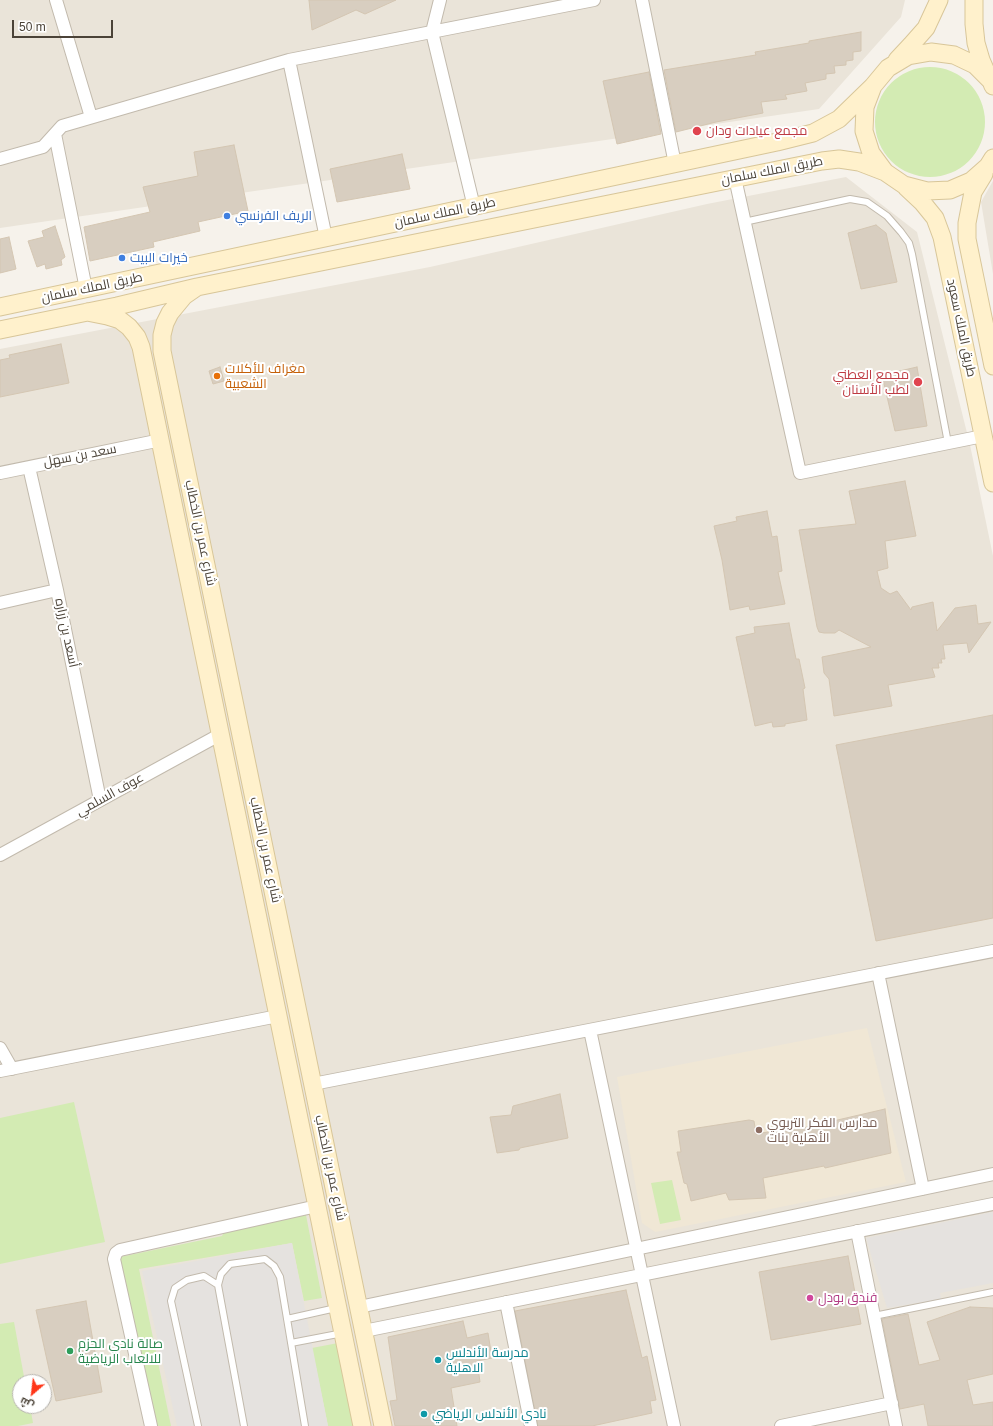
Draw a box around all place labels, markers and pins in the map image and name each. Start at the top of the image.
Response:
place label: مجمع عيادات ودان [706,123,807,139]
marker: مجمع عيادات ودان [691,125,703,137]
place label: الريف الفرنسي [235,208,312,224]
marker: الريف الفرنسي [222,211,232,221]
place label: خيرات البيت [130,250,188,266]
marker: خيرات البيت [117,253,127,263]
place label: مغراف للأكلات الشعبية [225,361,305,392]
place label: مجمع العطني لطب الأسنان [833,367,909,398]
marker: مغراف للأكلات الشعبية [212,371,222,381]
marker: مجمع العطني لطب الأسنان [912,376,924,388]
place label: مدارس الفكر التربوي الأهلية بنات [767,1115,877,1146]
marker: مدارس الفكر التربوي الأهلية بنات [754,1125,764,1135]
place label: فندق بودل [818,1290,877,1306]
marker: فندق بودل [805,1293,815,1303]
place label: صالة نادي الحزم للالعاب الرياضية [78,1336,163,1367]
place label: مدرسة الأندلس الاهلية [446,1345,529,1376]
marker: صالة نادي الحزم للالعاب الرياضية [65,1346,75,1356]
marker: مدرسة الأندلس الاهلية [433,1355,443,1365]
place label: نادي الأندلس الرياضي [432,1406,547,1422]
marker: نادي الأندلس الرياضي [419,1409,429,1419]

